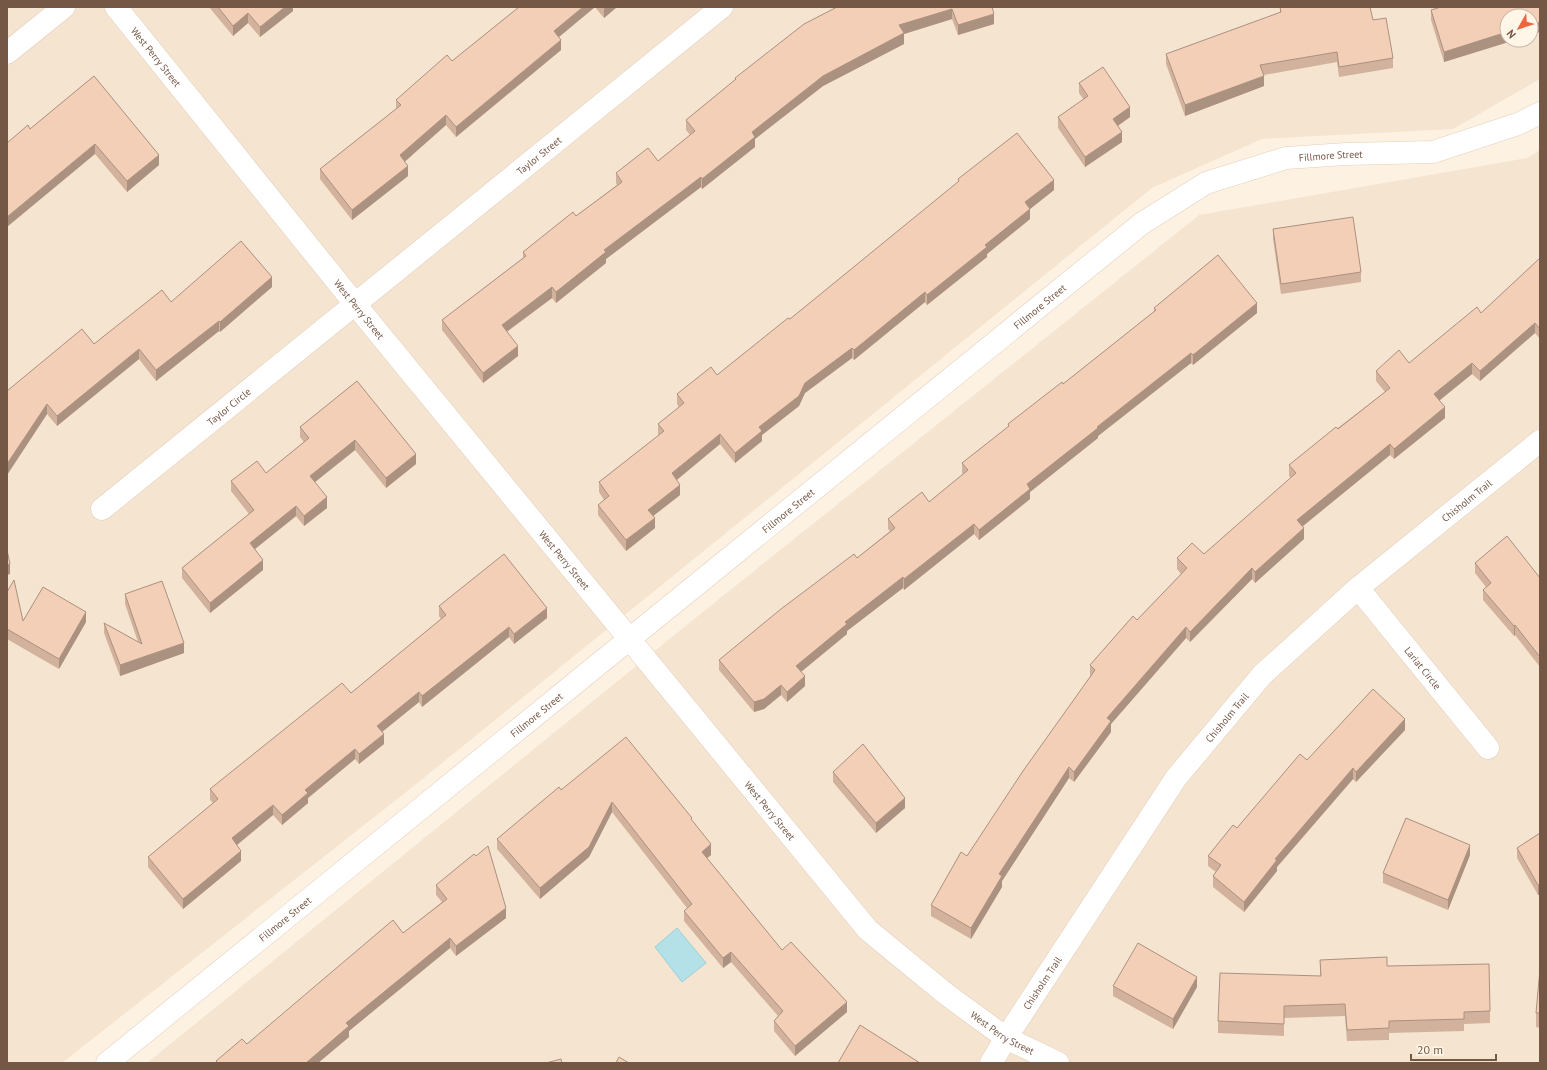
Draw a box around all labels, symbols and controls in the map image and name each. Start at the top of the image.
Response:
north arrow [1499,8,1539,48]
street label: West Perry Street [128,25,184,90]
text: N [1504,27,1519,42]
street label: Taylor Street [514,133,565,178]
street label: Fillmore Street [1298,148,1363,164]
street label: West Perry Street [331,277,387,342]
street label: Fillmore Street [1011,281,1069,332]
street label: Taylor Circle [204,385,254,429]
street label: Chisholm Trail [1439,477,1495,525]
street label: Fillmore Street [759,485,818,536]
street label: West Perry Street [536,528,593,593]
street label: Lariat Circle [1401,644,1444,692]
street label: Fillmore Street [508,689,566,740]
street label: Chisholm Trail [1203,690,1252,745]
street label: West Perry Street [741,778,798,844]
street label: Fillmore Street [256,894,315,944]
street label: Chisholm Trail [1020,954,1065,1012]
street label: West Perry Street [968,1008,1037,1058]
scale bar [1411,1036,1496,1062]
text: 20 m [1417,1042,1443,1057]

